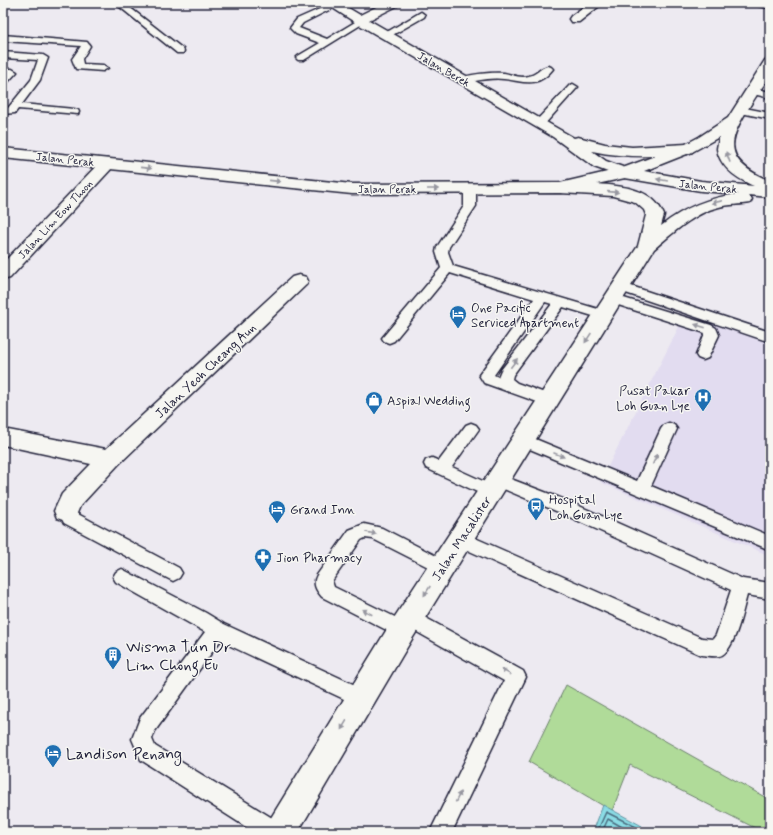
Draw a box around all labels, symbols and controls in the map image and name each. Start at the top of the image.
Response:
street label: Jalan Berek [415,49,473,91]
street label: Jalan Perak [35,150,95,170]
one-way arrow [725,151,731,163]
one-way arrow [140,165,152,171]
street label: Jalan Lim Eow Thoon [15,177,96,262]
one-way arrow [656,177,668,183]
street label: Jalan Perak [678,177,738,197]
one-way arrow [269,178,281,184]
street label: Jalan Perak [358,183,417,197]
one-way arrow [427,186,440,192]
one-way arrow [606,189,619,195]
one-way arrow [711,199,723,205]
place label: One Pacific Serviced Apartment [471,300,579,333]
hotel icon: One Pacific Serviced Apartment [448,304,468,329]
street label: Jalan Yeoh Cheang Aun [152,320,261,423]
one-way arrow [694,323,706,329]
one-way arrow [584,333,592,343]
one-way arrow [510,358,518,369]
place label: Pusat Pakar Loh Guan Lye [616,383,691,415]
hospital icon: Pusat Pakar Loh Guan Lye [693,387,713,412]
shop icon: Aspial Wedding [364,390,384,415]
place label: Aspial Wedding [387,393,471,412]
one-way arrow [554,452,566,458]
one-way arrow [652,453,658,465]
place label: Hospital Loh Guan Lye [549,492,623,524]
street label: Jalan Macalister [429,493,496,584]
bus stop icon: Hospital Loh Guan Lye [526,496,546,521]
hotel icon: Grand Inn [267,499,287,524]
place label: Grand Inn [290,502,355,519]
one-way arrow [365,530,377,536]
pharmacy icon: Jion Pharmacy [253,547,273,572]
place label: Jion Pharmacy [276,550,362,567]
one-way arrow [423,586,431,596]
one-way arrow [361,609,373,615]
place label: Wisma Tun Dr Lim Chong Eu [126,637,231,677]
building icon: Wisma Tun Dr Lim Chong Eu [103,645,123,670]
one-way arrow [501,668,512,675]
one-way arrow [340,720,348,730]
hotel icon: Landison Penang [43,743,63,768]
place label: Landison Penang [66,744,182,766]
one-way arrow [455,791,461,803]

